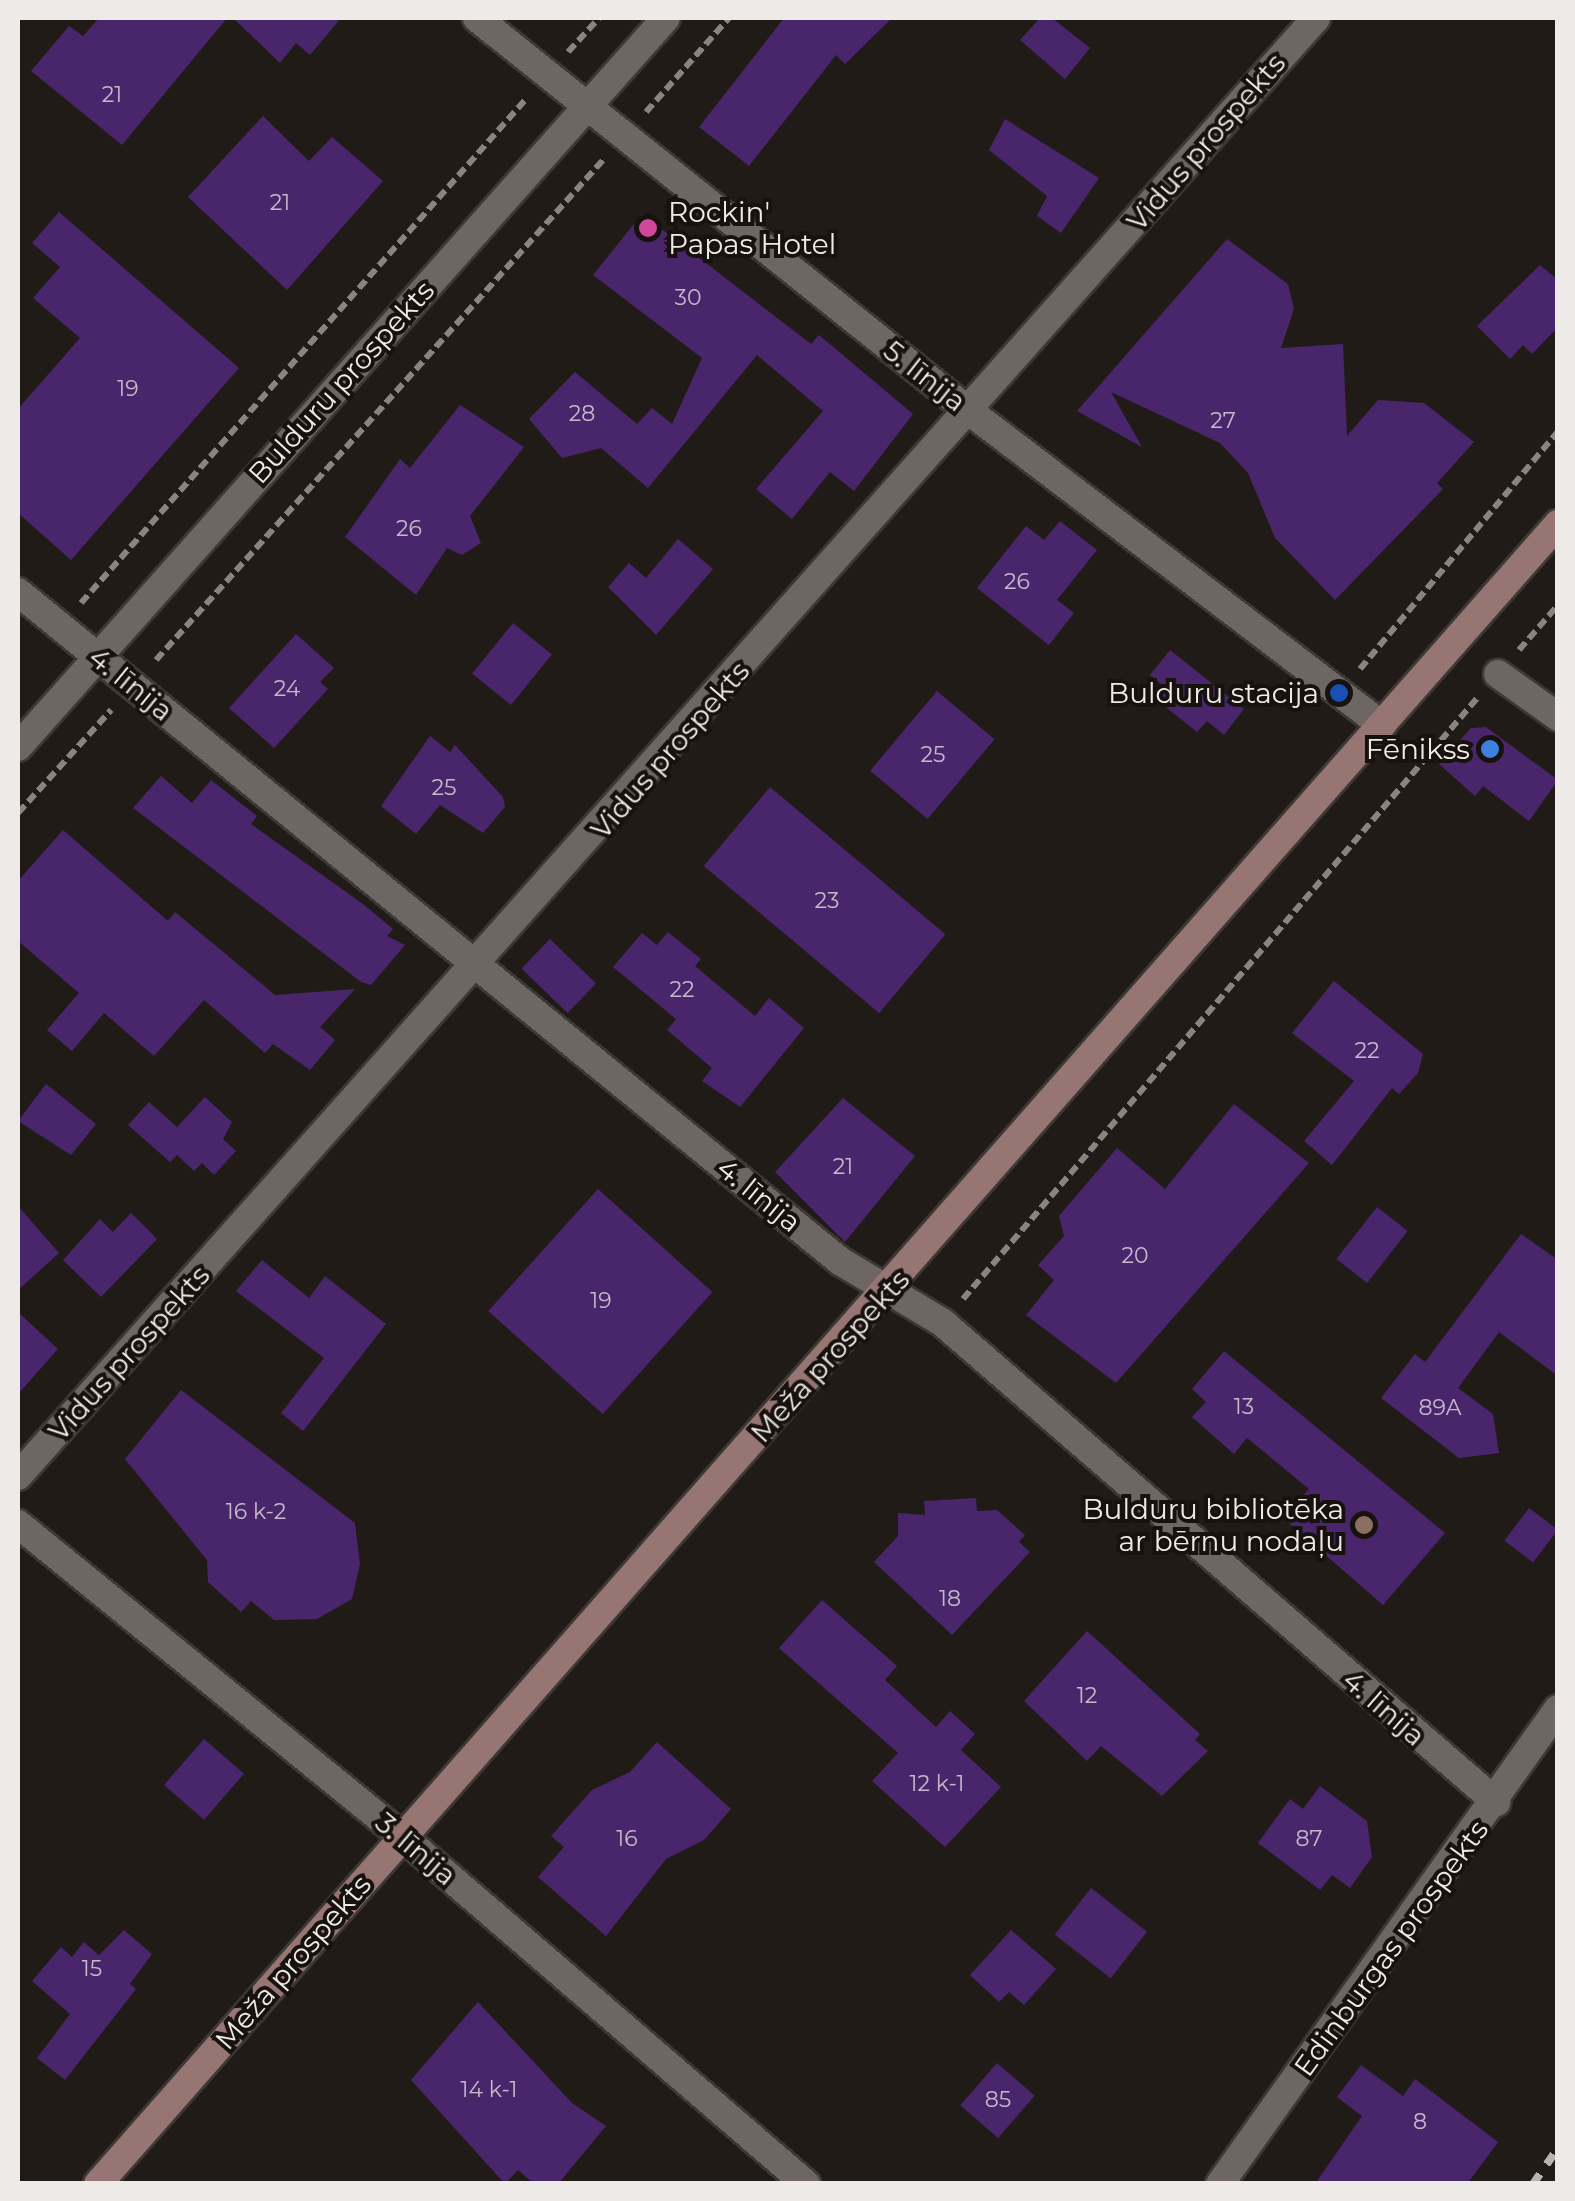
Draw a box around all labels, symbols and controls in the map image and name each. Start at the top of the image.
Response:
street label: Vidus prospekts [1120,46,1292,238]
house number: 21 [102,82,122,108]
house number: 21 [270,190,290,216]
place label: Rockin' Papas Hotel [668,195,836,261]
marker: Rockin' Papas Hotel [637,217,659,239]
street label: Bulduru prospekts [241,274,441,490]
house number: 30 [675,285,701,311]
street label: 5. līnija [877,334,973,418]
house number: 19 [117,376,139,402]
house number: 28 [569,401,595,427]
house number: 27 [1210,408,1236,434]
house number: 26 [396,516,422,542]
house number: 26 [1004,569,1030,595]
street label: 4. līnija [82,640,180,728]
street label: Vidus prospekts [584,654,756,846]
house number: 24 [274,676,300,702]
place label: Bulduru stacija [1108,676,1319,710]
marker: Bulduru stacija [1328,682,1350,704]
place label: Fēnikss [1366,732,1470,766]
marker: Fēnikss [1479,738,1501,760]
house number: 25 [921,742,945,768]
house number: 25 [432,775,456,801]
house number: 23 [815,888,839,914]
house number: 22 [670,977,694,1003]
house number: 22 [1355,1038,1379,1064]
street label: 4. līnija [710,1151,808,1239]
house number: 21 [833,1154,853,1180]
house number: 20 [1121,1243,1149,1269]
street label: Vidus prospekts [42,1258,216,1448]
street label: Meža prospekts [744,1263,916,1449]
house number: 19 [590,1288,612,1314]
house number: 13 [1234,1394,1254,1420]
house number: 89A [1418,1395,1462,1421]
place label: Bulduru bibliotēka ar bērnu nodaļu [1083,1492,1344,1558]
house number: 16 k-2 [226,1499,286,1525]
marker: Bulduru bibliotēka ar bērnu nodaļu [1353,1514,1375,1536]
house number: 18 [939,1586,961,1612]
street label: 4. līnija [1336,1663,1432,1753]
house number: 12 [1077,1683,1097,1709]
house number: 12 k-1 [910,1771,964,1797]
street label: 3. līnija [369,1806,463,1892]
street label: Edinburgas prospekts [1287,1814,1495,2082]
house number: 16 [616,1826,638,1852]
house number: 87 [1296,1826,1322,1852]
street label: Meža prospekts [208,1868,378,2056]
house number: 15 [82,1956,102,1982]
house number: 14 k-1 [461,2077,517,2103]
house number: 85 [985,2087,1011,2113]
house number: 8 [1413,2109,1427,2135]

